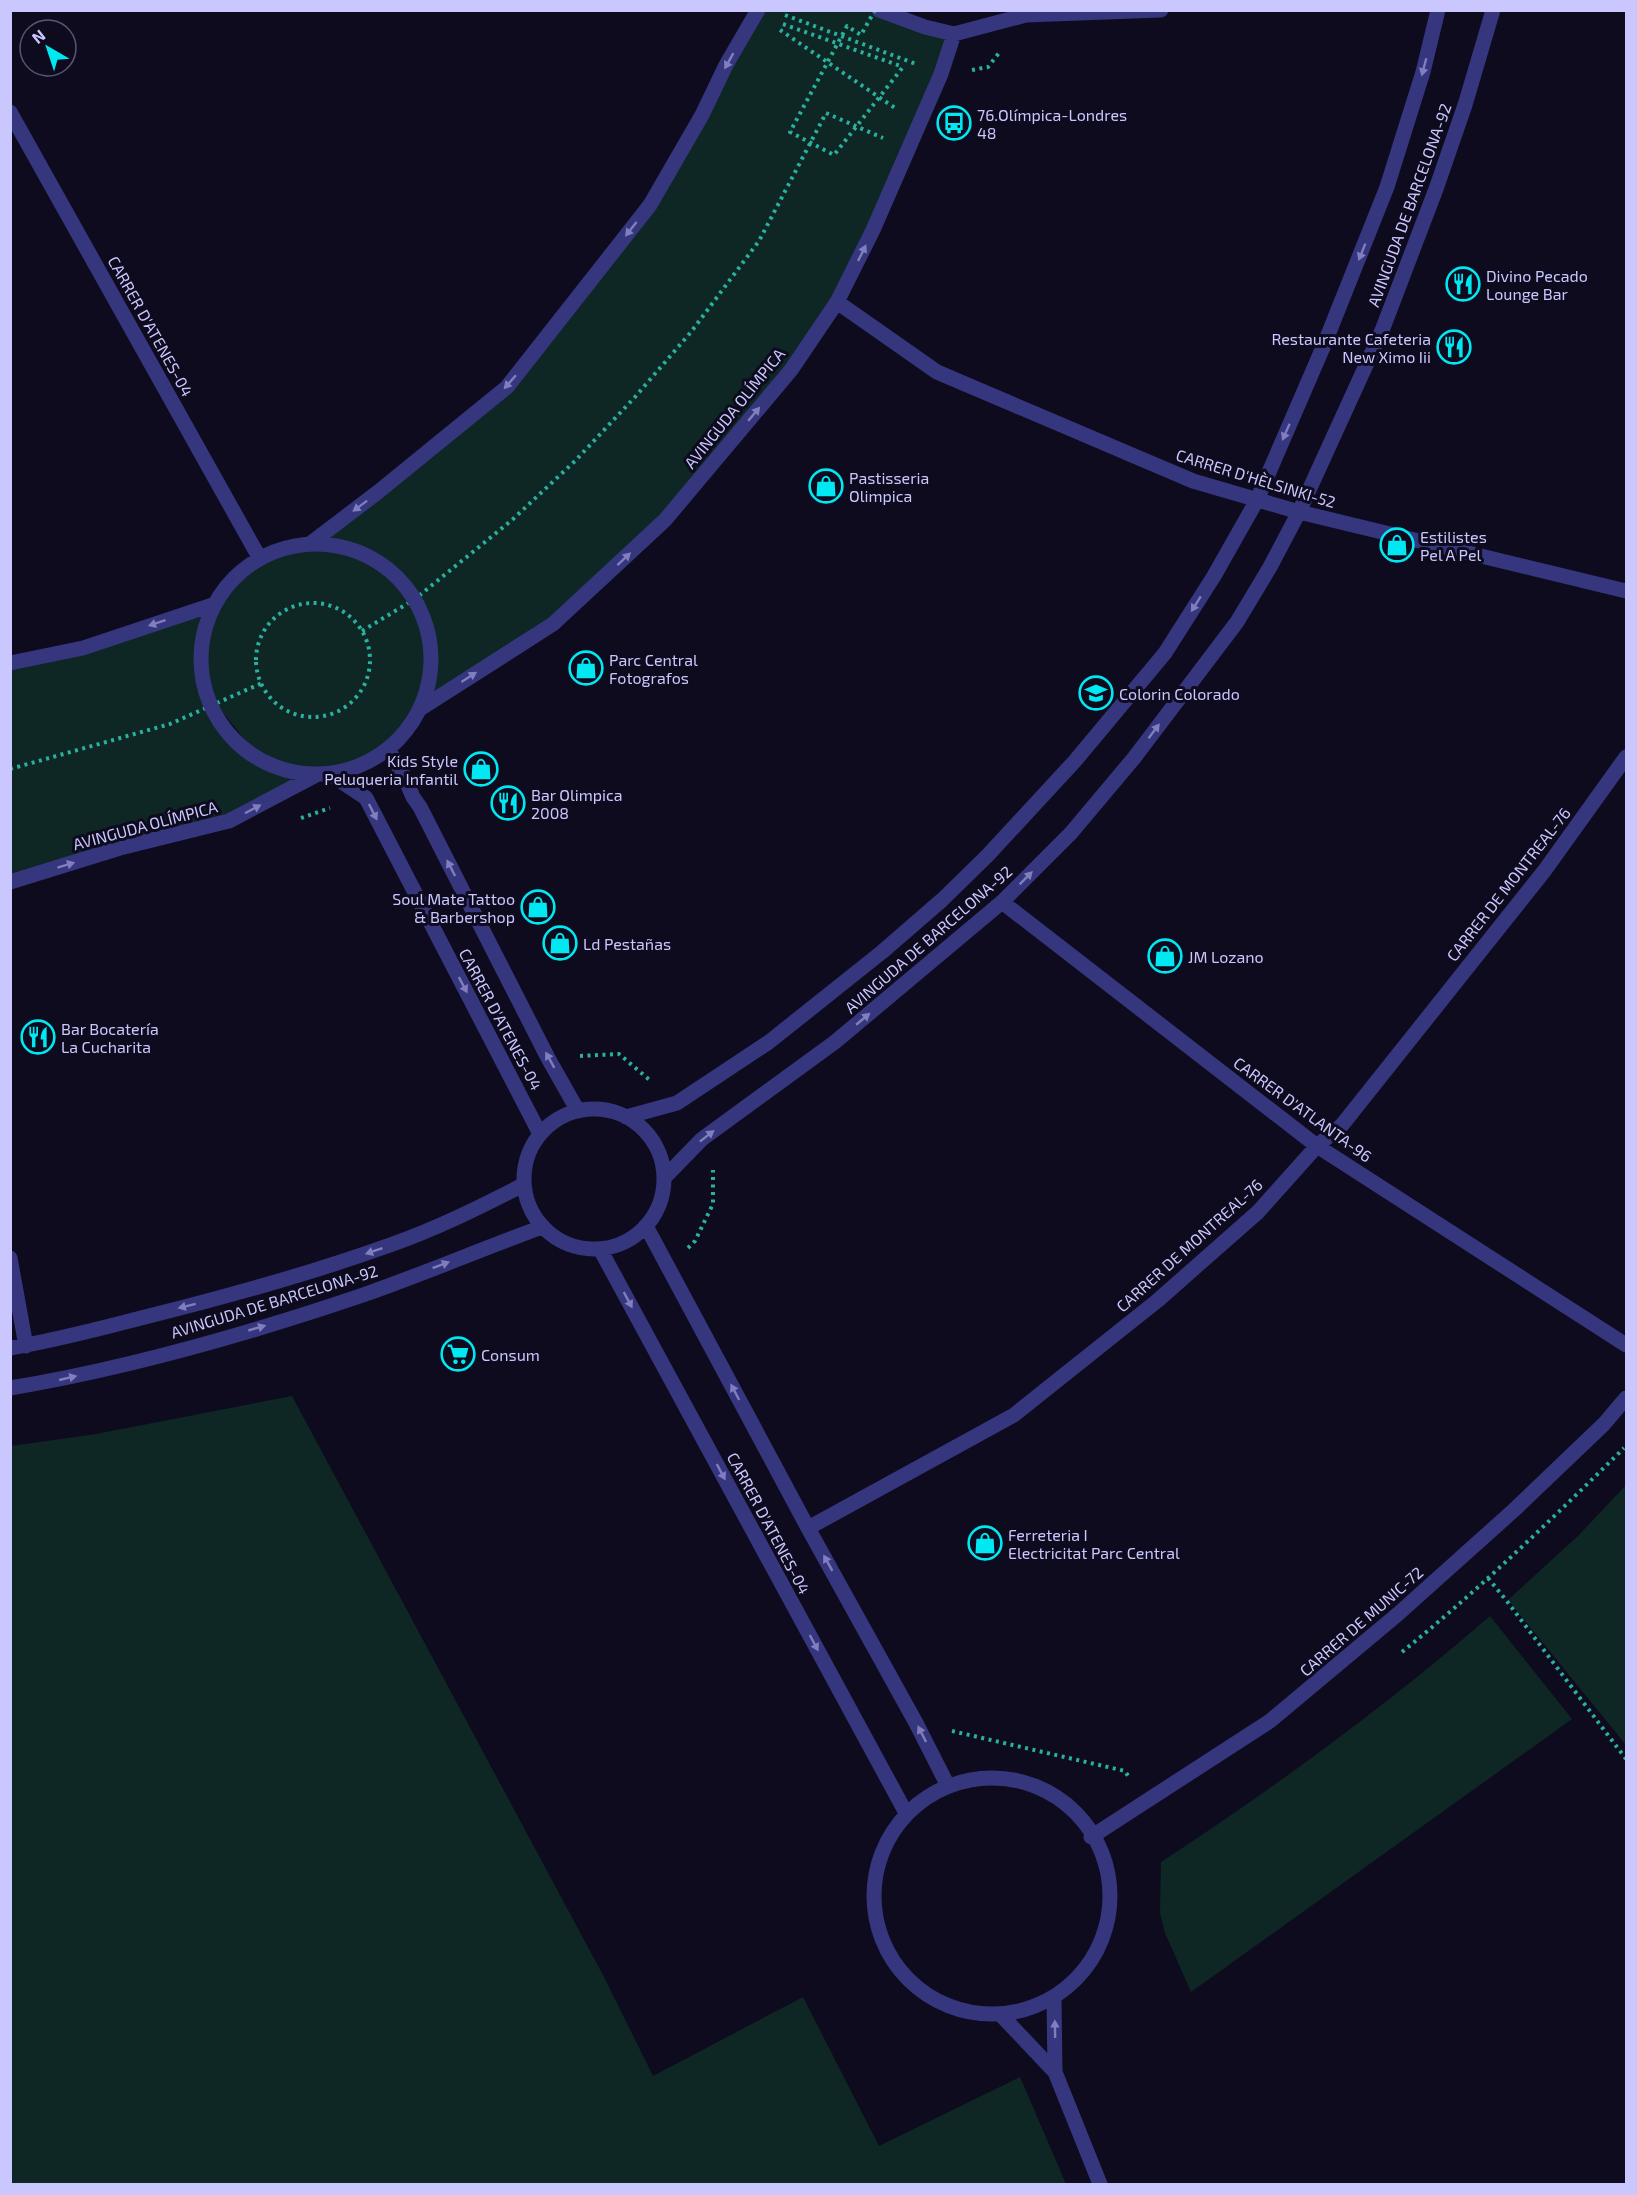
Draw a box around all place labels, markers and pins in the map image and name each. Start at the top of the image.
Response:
bus stop icon: 76.Olímpica-Londres 48 [936,105,972,141]
place label: 76.Olímpica-Londres 48 [977,105,1127,142]
restaurant icon: Divino Pecado Lounge Bar [1445,266,1481,302]
place label: Divino Pecado Lounge Bar [1486,266,1588,303]
place label: Restaurante Cafeteria New Ximo Iii [1271,329,1431,366]
restaurant icon: Restaurante Cafeteria New Ximo Iii [1436,329,1472,365]
shop icon: Pastisseria Olimpica [808,468,844,504]
place label: Pastisseria Olimpica [849,468,929,505]
shop icon: Estilistes Pel A Pel [1379,527,1415,563]
place label: Estilistes Pel A Pel [1420,527,1487,564]
shop icon: Parc Central Fotografos [568,650,604,686]
place label: Parc Central Fotografos [609,650,698,687]
school or university icon: Colorin Colorado [1078,675,1114,711]
place label: Colorin Colorado [1119,684,1240,703]
place label: Kids Style Peluqueria Infantil [324,751,458,788]
shop icon: Kids Style Peluqueria Infantil [463,751,499,787]
restaurant icon: Bar Olimpica 2008 [490,785,526,821]
place label: Bar Olimpica 2008 [531,785,623,822]
place label: Soul Mate Tattoo & Barbershop [392,889,515,926]
shop icon: Soul Mate Tattoo & Barbershop [520,889,556,925]
shop icon: Ld Pestañas [542,925,578,961]
place label: Ld Pestañas [583,934,671,953]
shop icon: JM Lozano [1147,938,1183,974]
place label: JM Lozano [1188,947,1264,966]
restaurant icon: Bar Bocatería La Cucharita [20,1019,56,1055]
place label: Bar Bocatería La Cucharita [61,1019,159,1056]
supermarket icon: Consum [440,1336,476,1372]
place label: Consum [481,1345,540,1364]
shop icon: Ferreteria I Electricitat Parc Central [967,1525,1003,1561]
place label: Ferreteria I Electricitat Parc Central [1008,1525,1180,1562]

